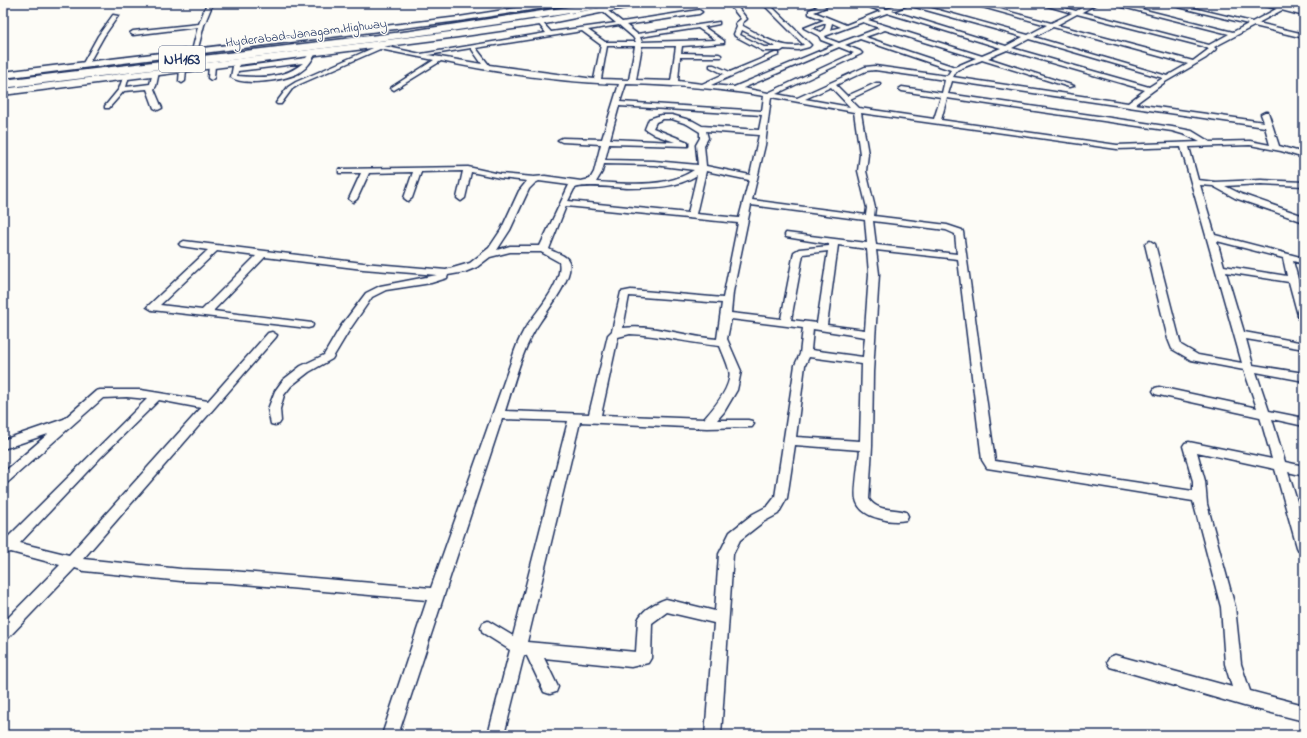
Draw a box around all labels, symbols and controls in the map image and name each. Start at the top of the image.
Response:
street label: Hyderabad-Janagam Highway [224,14,388,54]
road number: NH163 [159,46,205,72]

